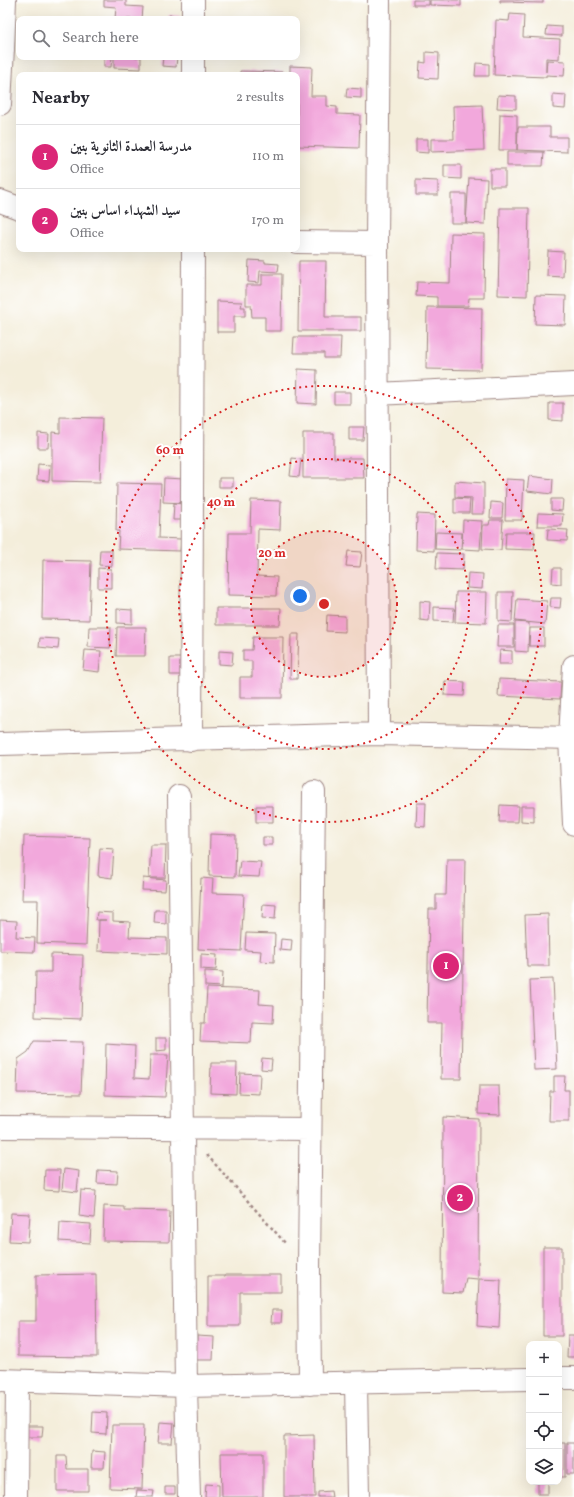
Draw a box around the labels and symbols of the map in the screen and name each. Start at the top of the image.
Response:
text: 60 m [156,443,184,459]
text: 40 m [207,495,236,511]
text: 20 m [258,546,286,562]
your location [290,586,310,606]
centre of rings [317,597,331,611]
pin: 1 [433,951,459,981]
pin: 2 [447,1183,473,1213]

